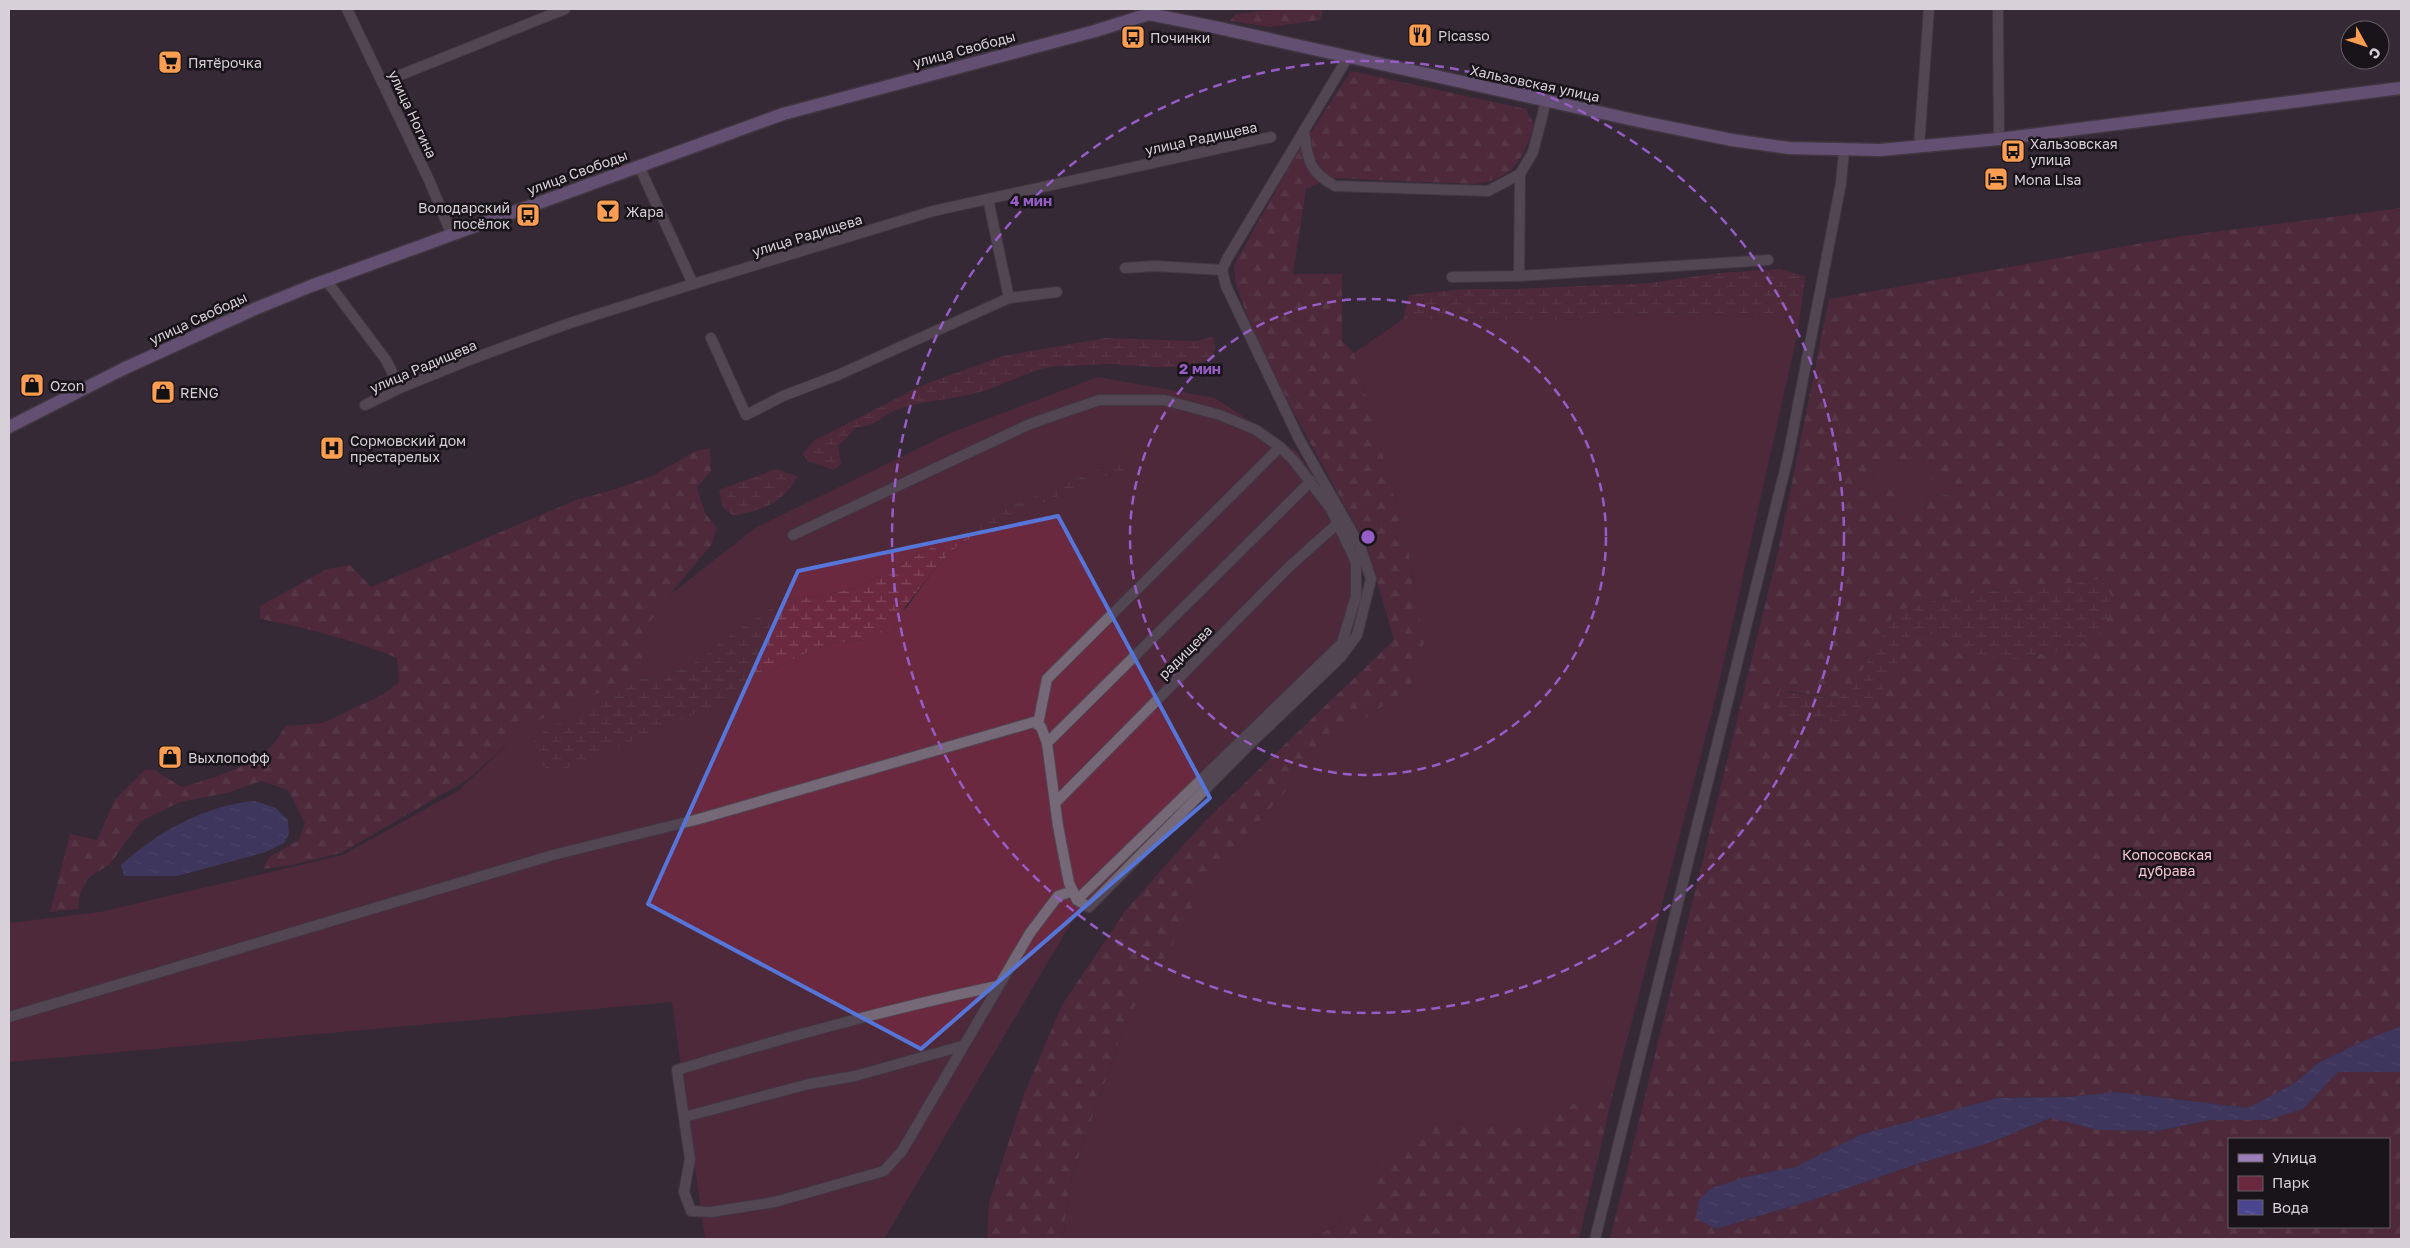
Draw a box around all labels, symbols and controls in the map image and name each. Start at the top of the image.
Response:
north arrow [2340,20,2390,70]
restaurant icon: Picasso [1407,22,1433,48]
bus stop icon: Починки [1120,24,1146,50]
street label: улица Свободы [911,27,1017,71]
place label: Picasso [1438,27,1490,44]
place label: Починки [1150,29,1210,46]
text: С [2366,44,2385,63]
supermarket icon: Пятёрочка [157,49,183,75]
place label: Пятёрочка [188,54,262,71]
street label: Хальзовская улица [1469,61,1601,105]
street label: улица Ногина [385,67,441,161]
street label: улица Радищева [1143,118,1259,158]
place label: Хальзовская улица [2030,135,2118,168]
bus stop icon: Хальзовская улица [2000,138,2026,164]
street label: улица Свободы [524,146,630,198]
hotel icon: Mona Lisa [1983,166,2009,192]
place label: Mona Lisa [2014,171,2082,188]
text: 4 мин [1010,191,1052,209]
bar icon: Жара [595,198,621,224]
place label: Володарский посёлок [418,199,510,232]
bus stop icon: Володарский посёлок [515,202,541,228]
place label: Жара [626,203,664,220]
street label: улица Радищева [750,210,864,260]
street label: улица Свободы [147,288,249,348]
street label: улица Радищева [367,336,479,396]
text: 2 мин [1179,359,1221,377]
shop icon: Ozon [19,372,45,398]
place label: Ozon [50,377,84,394]
shop icon: RENG [150,379,176,405]
place label: RENG [180,384,219,401]
place label: Сормовский дом престарелых [350,432,466,465]
hospital icon: Сормовский дом престарелых [319,435,345,461]
centre of rings [1359,528,1377,546]
street label: радищева [1155,622,1215,682]
shop icon: Выхлопофф [157,744,183,770]
place label: Выхлопофф [188,749,270,766]
park label: Копосовская дубрава [2122,846,2212,879]
legend [2228,1138,2390,1228]
text: Улица [2272,1148,2317,1166]
text: Парк [2272,1173,2310,1191]
text: Вода [2272,1198,2309,1216]

